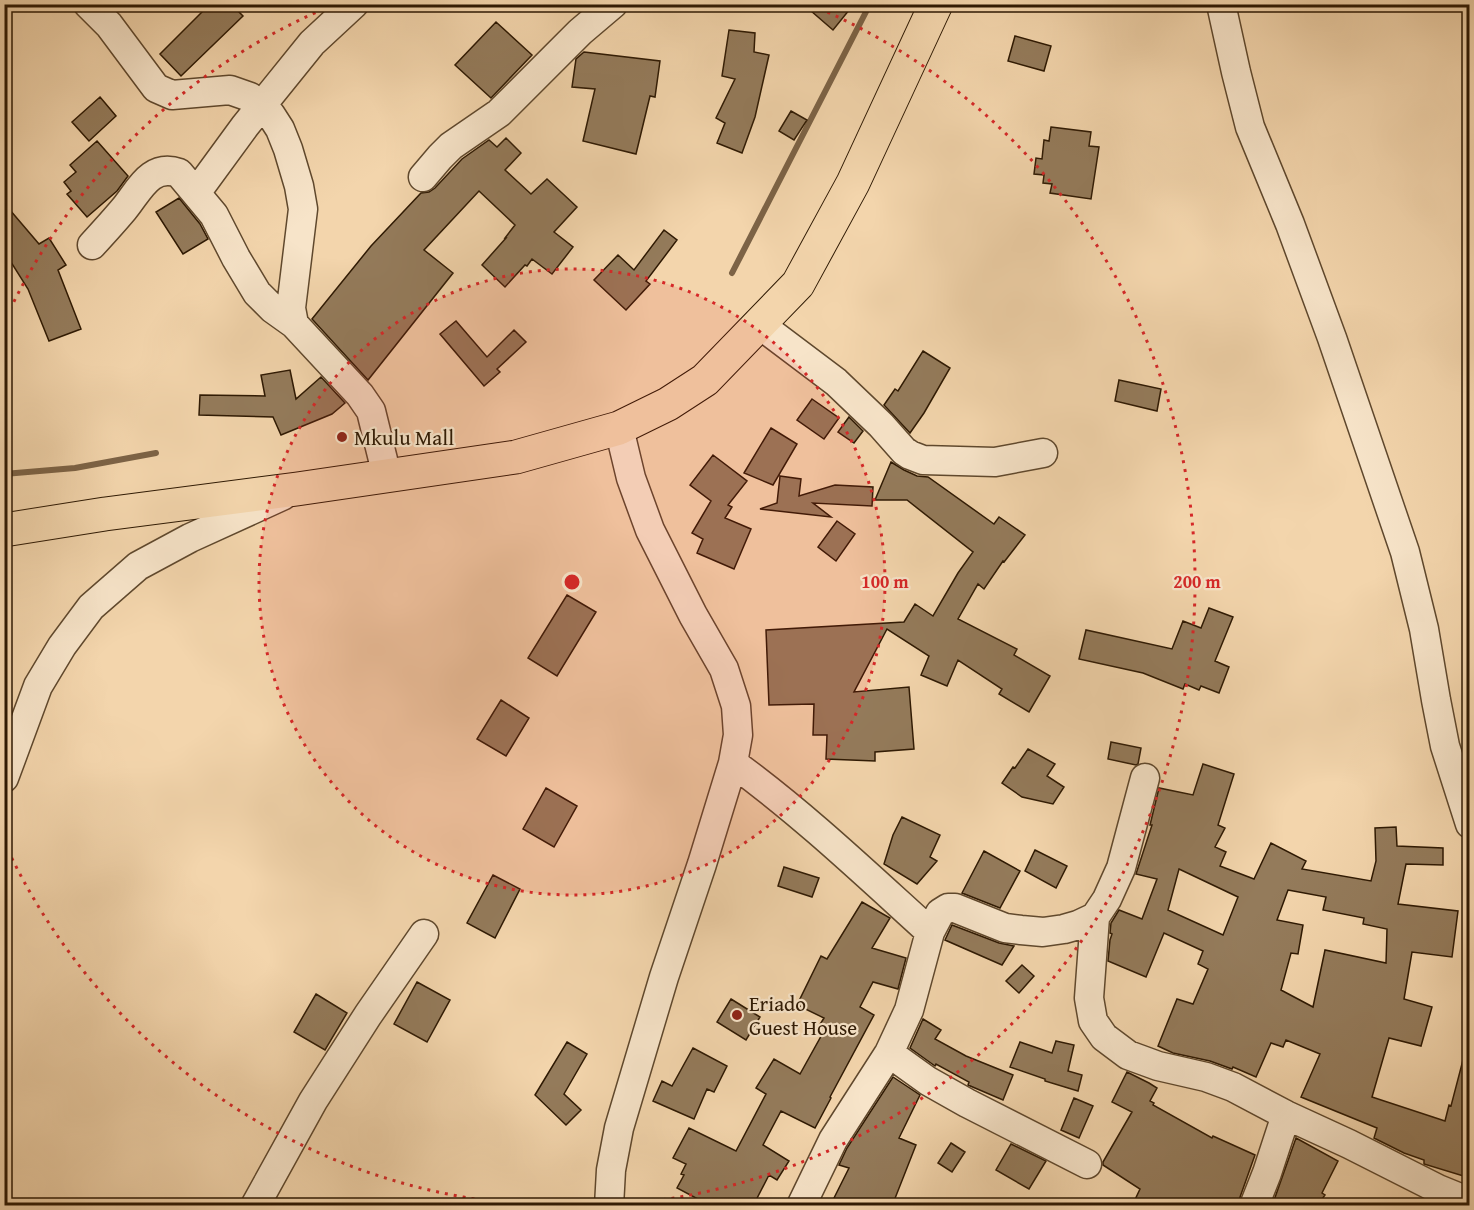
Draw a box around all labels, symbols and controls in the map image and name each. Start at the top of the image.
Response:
place label: Mkulu Mall [354,422,454,453]
marker: Mkulu Mall [335,430,349,444]
text: 100 m [861,568,909,595]
text: 200 m [1173,568,1221,595]
centre of rings [562,572,582,592]
place label: Eriado Guest House [749,988,857,1043]
marker: Eriado Guest House [730,1008,744,1022]

